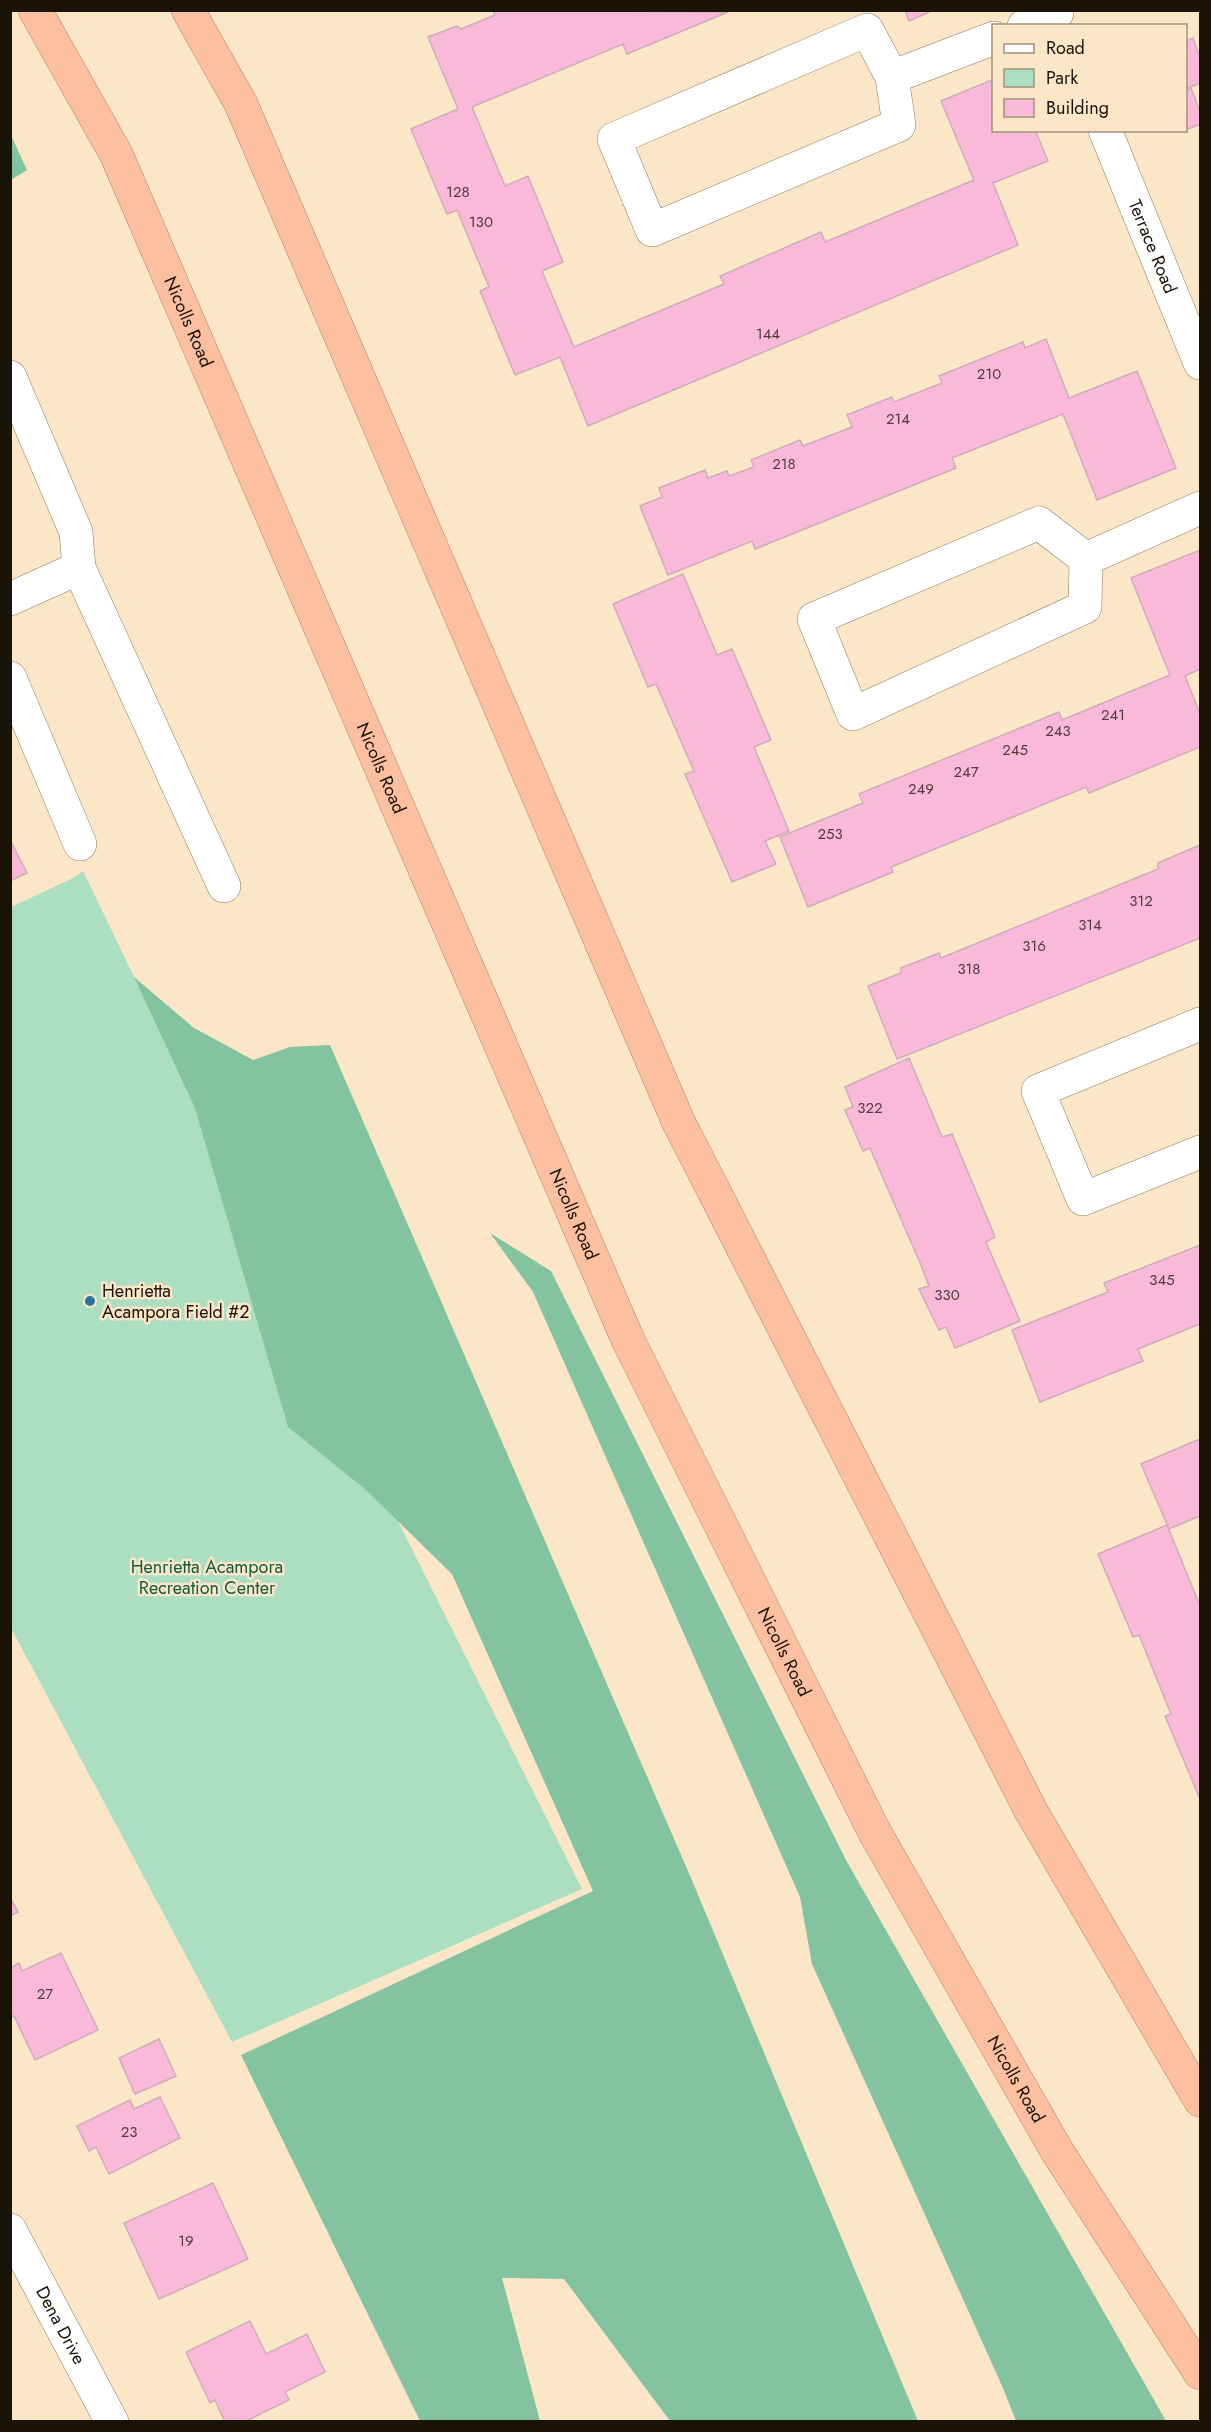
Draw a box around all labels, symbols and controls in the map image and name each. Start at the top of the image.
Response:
legend [992,24,1187,132]
text: Road [1046,35,1085,61]
text: Park [1046,65,1078,91]
text: Building [1046,95,1109,121]
house number: 128 [446,181,470,203]
street label: Terrace Road [1122,196,1183,297]
house number: 130 [469,211,493,233]
street label: Nicolls Road [157,272,220,371]
house number: 144 [756,323,780,345]
house number: 210 [977,363,1001,385]
house number: 214 [886,408,910,430]
house number: 218 [772,453,796,475]
house number: 241 [1101,704,1125,726]
street label: Nicolls Road [350,718,412,818]
house number: 243 [1045,720,1071,742]
house number: 245 [1002,739,1028,761]
house number: 247 [953,761,979,783]
house number: 249 [908,778,934,800]
house number: 253 [817,823,843,845]
house number: 312 [1129,890,1153,912]
house number: 314 [1078,914,1102,936]
house number: 316 [1022,935,1046,957]
house number: 318 [957,958,981,980]
house number: 322 [857,1097,883,1119]
street label: Nicolls Road [543,1165,605,1264]
house number: 345 [1149,1269,1175,1291]
place label: Henrietta Acampora Field #2 [102,1278,249,1325]
house number: 330 [934,1284,960,1306]
marker: Henrietta Acampora Field #2 [83,1294,97,1308]
park label: Henrietta Acampora Recreation Center [131,1554,283,1601]
street label: Nicolls Road [751,1603,818,1701]
house number: 27 [37,1983,53,2005]
street label: Nicolls Road [981,2031,1051,2128]
house number: 23 [121,2121,137,2143]
house number: 19 [178,2230,194,2252]
street label: Dena Drive [29,2282,92,2369]

